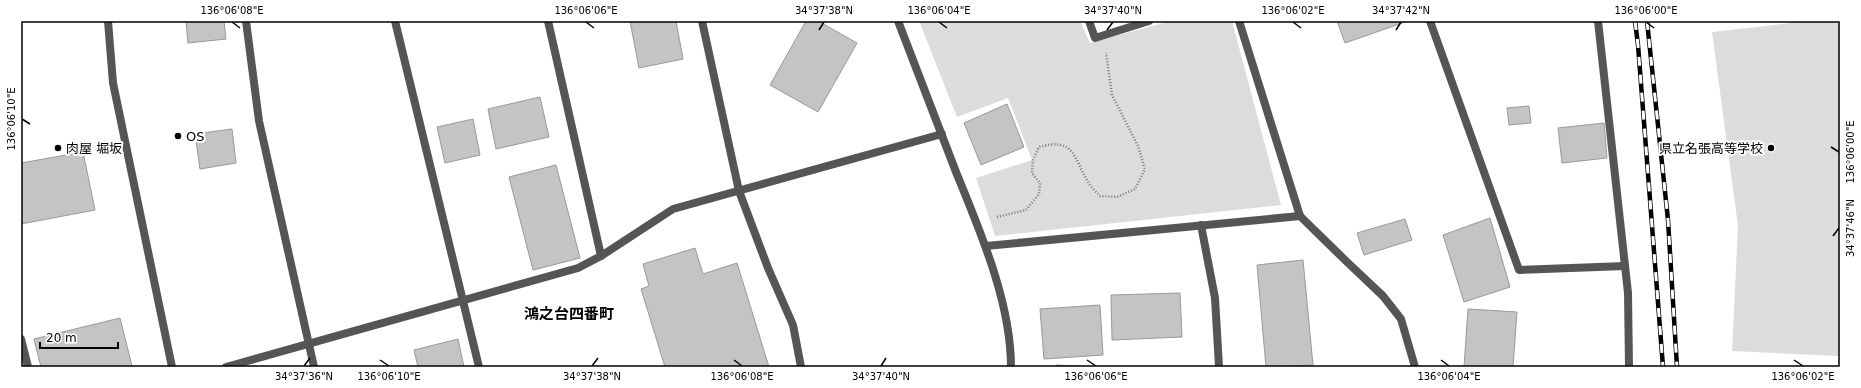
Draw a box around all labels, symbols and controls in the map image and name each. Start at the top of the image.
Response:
text: 136°06'08"E [200,5,264,16]
text: 136°06'06"E [554,5,618,16]
text: 34°37'38"N [795,5,853,16]
text: 136°06'04"E [907,5,971,16]
text: 34°37'40"N [1084,5,1142,16]
text: 136°06'02"E [1261,5,1325,16]
text: 34°37'42"N [1372,5,1430,16]
text: 136°06'00"E [1614,5,1678,16]
text: 136°06'10"E [6,87,17,151]
text: 136°06'00"E [1845,120,1856,184]
place label: OS [186,129,204,144]
marker: OS [173,131,183,141]
place label: 肉屋 堀坂 [66,141,122,156]
place label: 県立名張高等学校 [1659,141,1763,156]
marker: 肉屋 堀坂 [53,143,63,153]
marker: 県立名張高等学校 [1766,143,1776,153]
text: 34°37'46"N [1845,199,1856,257]
district label: 鴻之台四番町 [524,305,614,323]
scale bar [40,324,118,350]
text: 20 m [46,331,77,345]
text: 34°37'36"N [275,371,333,382]
text: 136°06'10"E [357,371,421,382]
text: 34°37'38"N [563,371,621,382]
text: 136°06'08"E [710,371,774,382]
text: 34°37'40"N [852,371,910,382]
text: 136°06'06"E [1064,371,1128,382]
text: 136°06'04"E [1417,371,1481,382]
text: 136°06'02"E [1771,371,1835,382]

